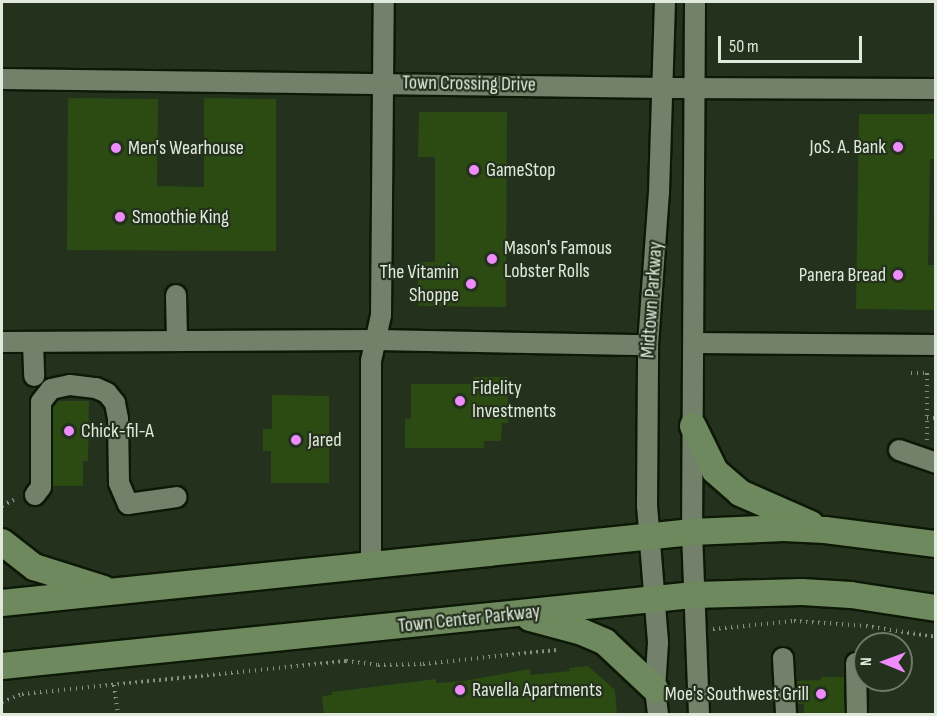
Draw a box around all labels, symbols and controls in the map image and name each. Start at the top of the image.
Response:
scale bar [721,24,865,62]
text: 50 m [729,36,759,57]
street label: Town Crossing Drive [402,71,536,97]
place label: JoS. A. Bank [810,135,886,159]
place label: Men's Wearhouse [128,136,244,160]
marker: JoS. A. Bank [891,140,905,154]
marker: Men's Wearhouse [109,141,123,155]
place label: GameStop [486,158,556,182]
marker: GameStop [467,163,481,177]
place label: Smoothie King [132,205,229,229]
marker: Smoothie King [113,210,127,224]
place label: Mason's Famous Lobster Rolls [504,236,612,283]
street label: Midtown Parkway [636,241,668,359]
marker: Mason's Famous Lobster Rolls [485,252,499,266]
place label: The Vitamin Shoppe [380,260,459,307]
place label: Panera Bread [799,263,886,287]
marker: Panera Bread [891,268,905,282]
marker: The Vitamin Shoppe [464,277,478,291]
place label: Fidelity Investments [472,377,556,424]
marker: Fidelity Investments [453,394,467,408]
place label: Chick-fil-A [81,419,154,443]
marker: Chick-fil-A [62,424,76,438]
place label: Jared [308,428,342,452]
marker: Jared [289,433,303,447]
street label: Town Center Parkway [397,600,541,638]
north arrow [853,632,913,692]
text: N [857,657,876,666]
place label: Ravella Apartments [472,678,602,702]
place label: Moe's Southwest Grill [665,682,809,706]
marker: Ravella Apartments [453,683,467,697]
marker: Moe's Southwest Grill [814,687,828,701]

